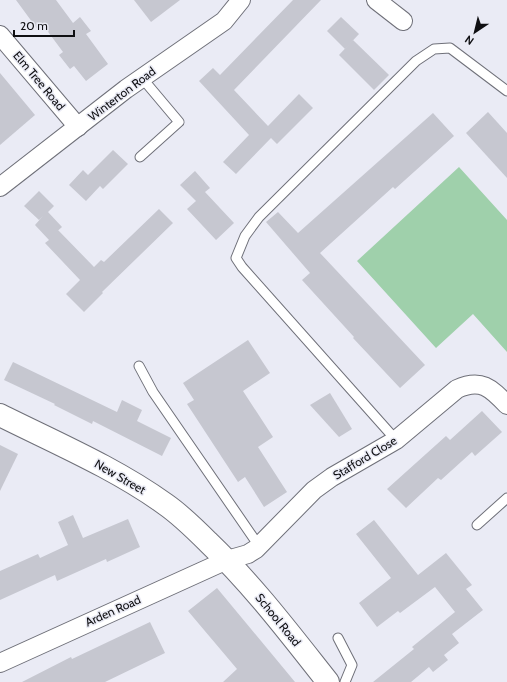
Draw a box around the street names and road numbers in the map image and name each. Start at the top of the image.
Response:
street label: Elm Tree Road [10,48,68,113]
street label: Winterton Road [85,63,158,124]
street label: Stafford Close [330,433,399,483]
street label: New Street [92,456,149,497]
street label: School Road [253,590,304,649]
street label: Arden Road [83,592,143,629]

